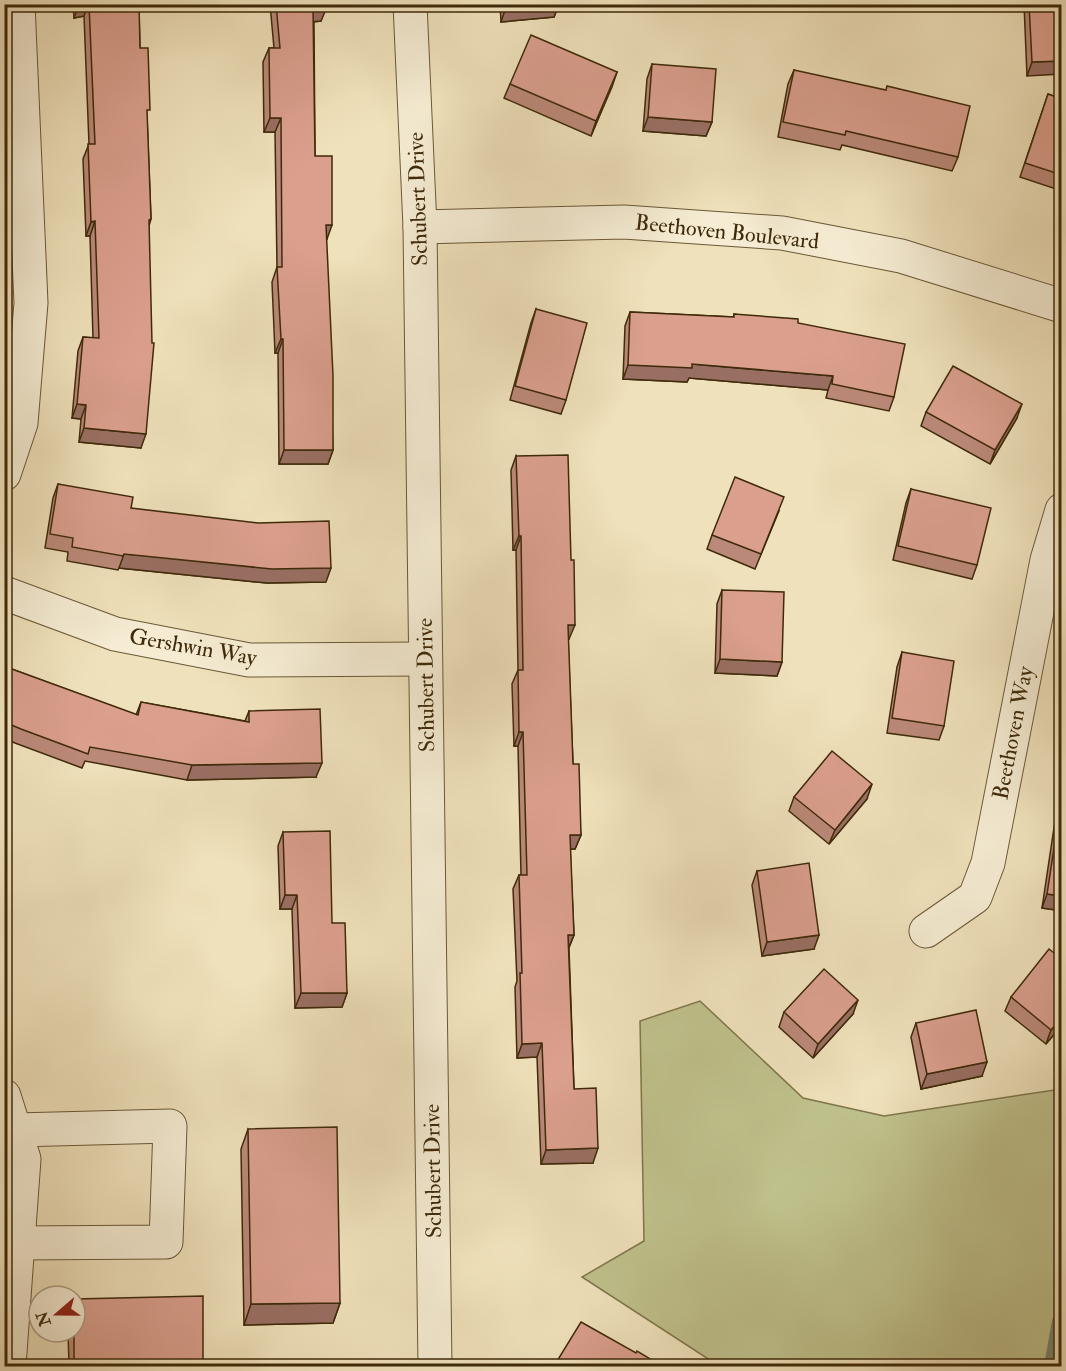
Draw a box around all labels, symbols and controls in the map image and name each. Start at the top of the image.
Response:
street label: Schubert Drive [402,131,434,267]
street label: Beethoven Boulevard [634,208,821,256]
street label: Schubert Drive [411,618,441,752]
street label: Gershwin Way [127,622,259,672]
street label: Beethoven Way [986,664,1040,802]
street label: Schubert Drive [418,1104,448,1238]
north arrow [27,1284,87,1344]
text: N [32,1308,56,1330]

